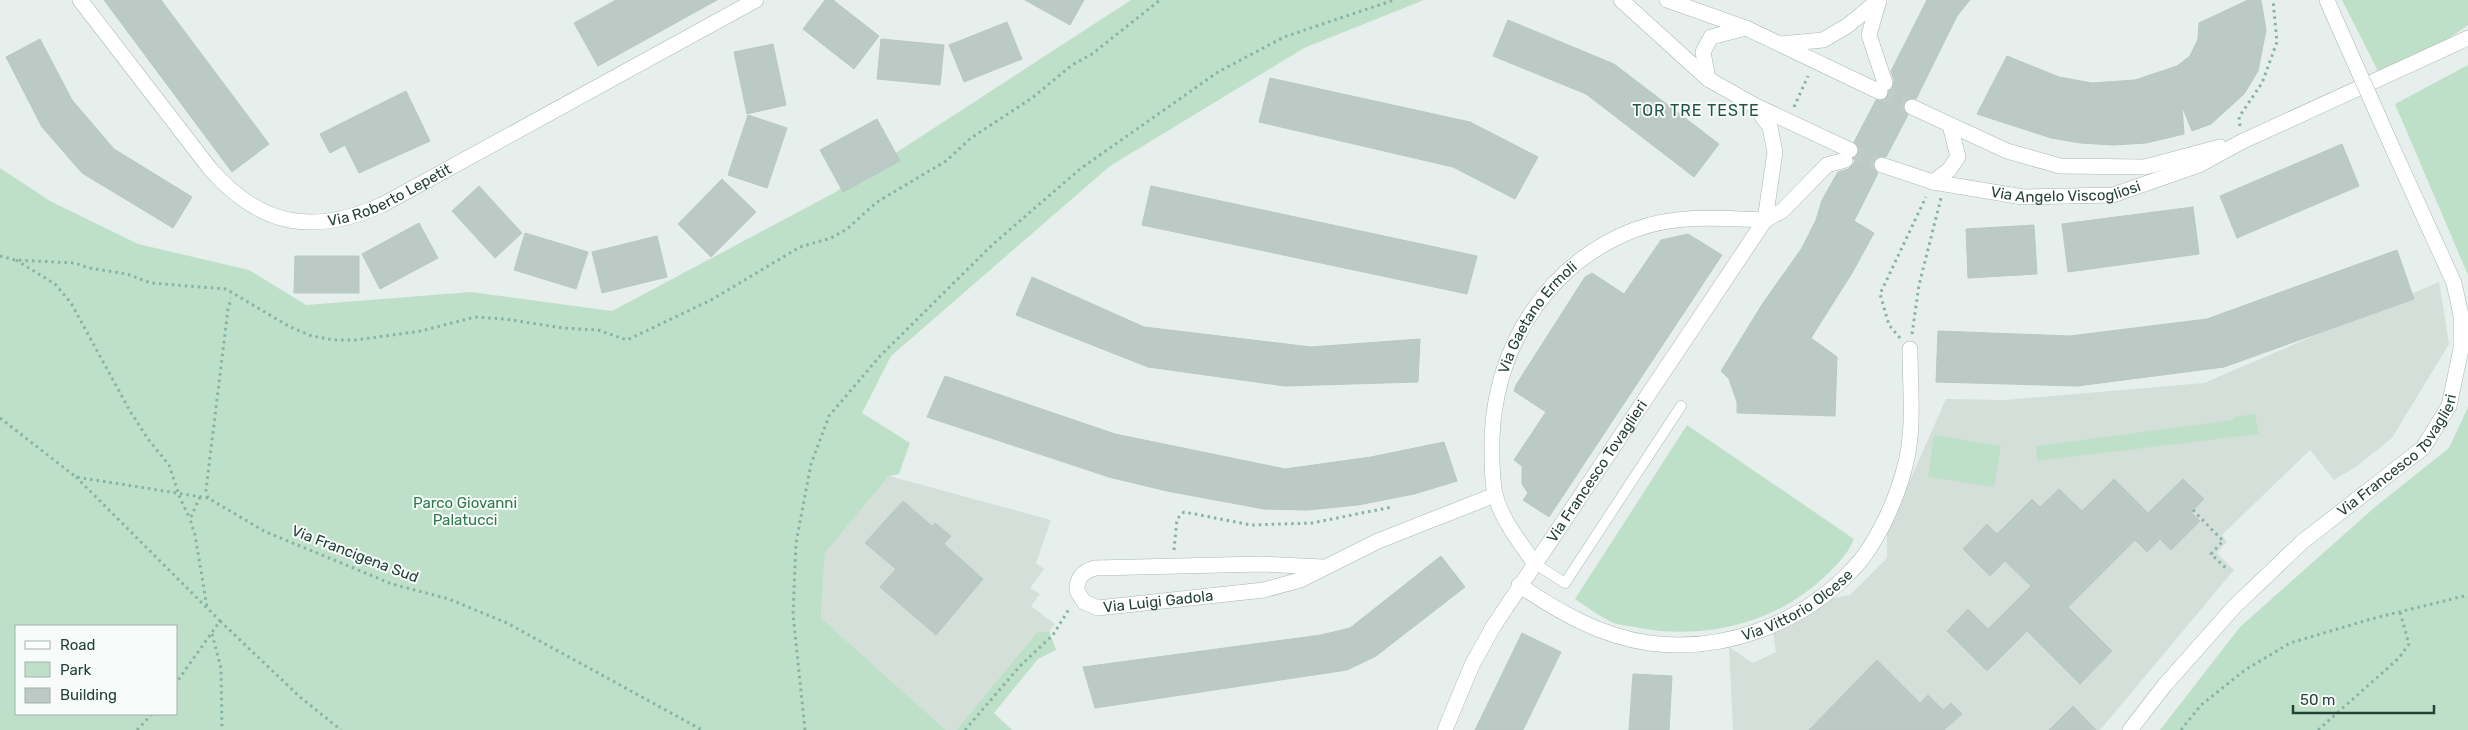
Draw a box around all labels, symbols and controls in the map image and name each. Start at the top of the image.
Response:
district label: TOR TRE TESTE [1632,101,1760,120]
street label: Via Roberto Lepetit [326,160,455,230]
street label: Via Angelo Viscogliosi [1989,177,2143,206]
street label: Via Gaetano Ermoli [1494,258,1581,376]
street label: Via Francesco Tovaglieri [2334,393,2460,520]
street label: Via Francesco Tovaglieri [1543,397,1651,546]
park label: Parco Giovanni Palatucci [413,494,517,529]
street label: Via Francigena Sud [289,522,421,586]
street label: Via Vittorio Olcese [1739,566,1856,645]
street label: Via Luigi Gadola [1102,587,1214,616]
legend [15,625,178,715]
text: Road [60,636,96,654]
text: Park [60,661,91,679]
scale bar [2293,682,2434,714]
text: Building [60,686,117,704]
text: 50 m [2300,691,2335,709]

